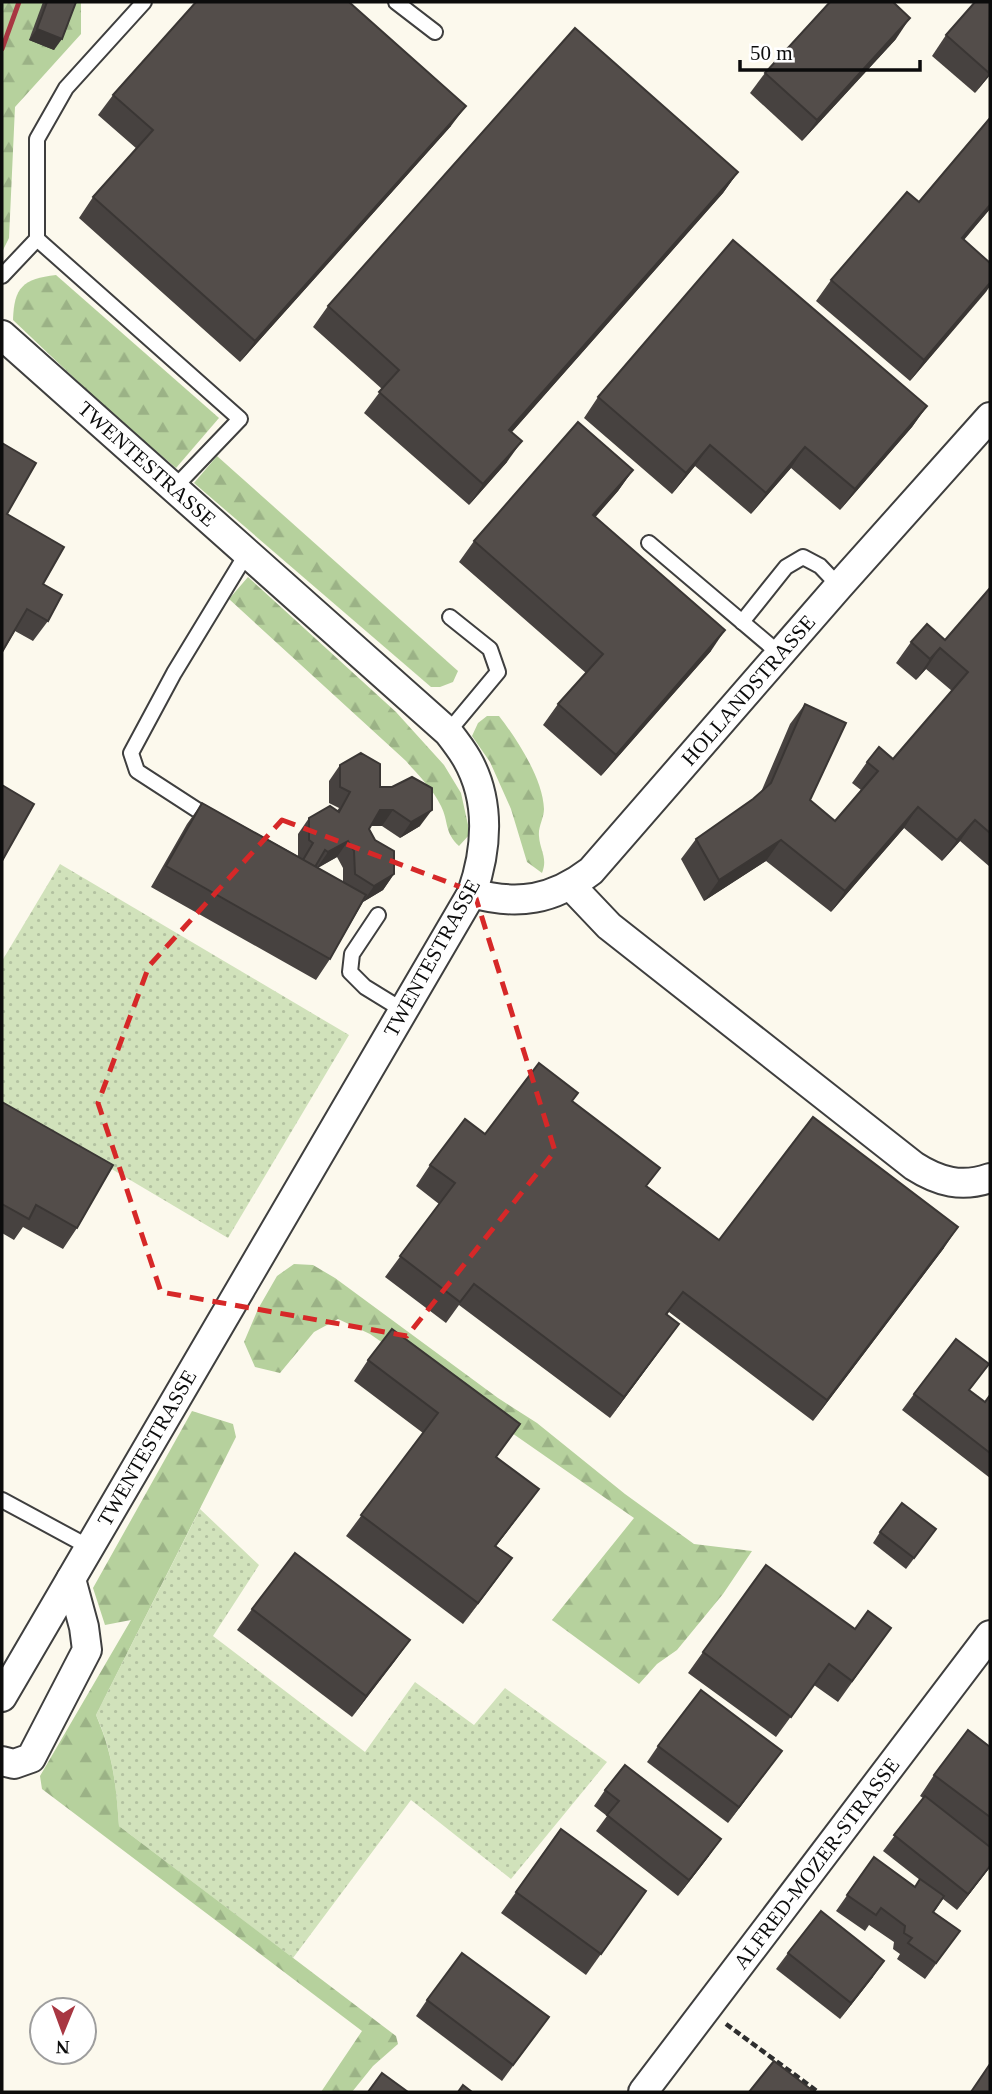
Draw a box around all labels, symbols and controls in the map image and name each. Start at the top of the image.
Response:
scale bar [740,28,920,72]
text: 50 m [750,41,793,65]
street label: TWENTESTRASSE [73,396,221,532]
street label: HOLLANDSTRASSE [676,610,820,770]
street label: TWENTESTRASSE [379,875,485,1041]
street label: TWENTESTRASSE [93,1366,201,1530]
street label: ALFRED-MOZER-STRASSE [729,1753,904,1974]
north arrow [28,1996,98,2066]
text: N [55,2037,70,2058]

